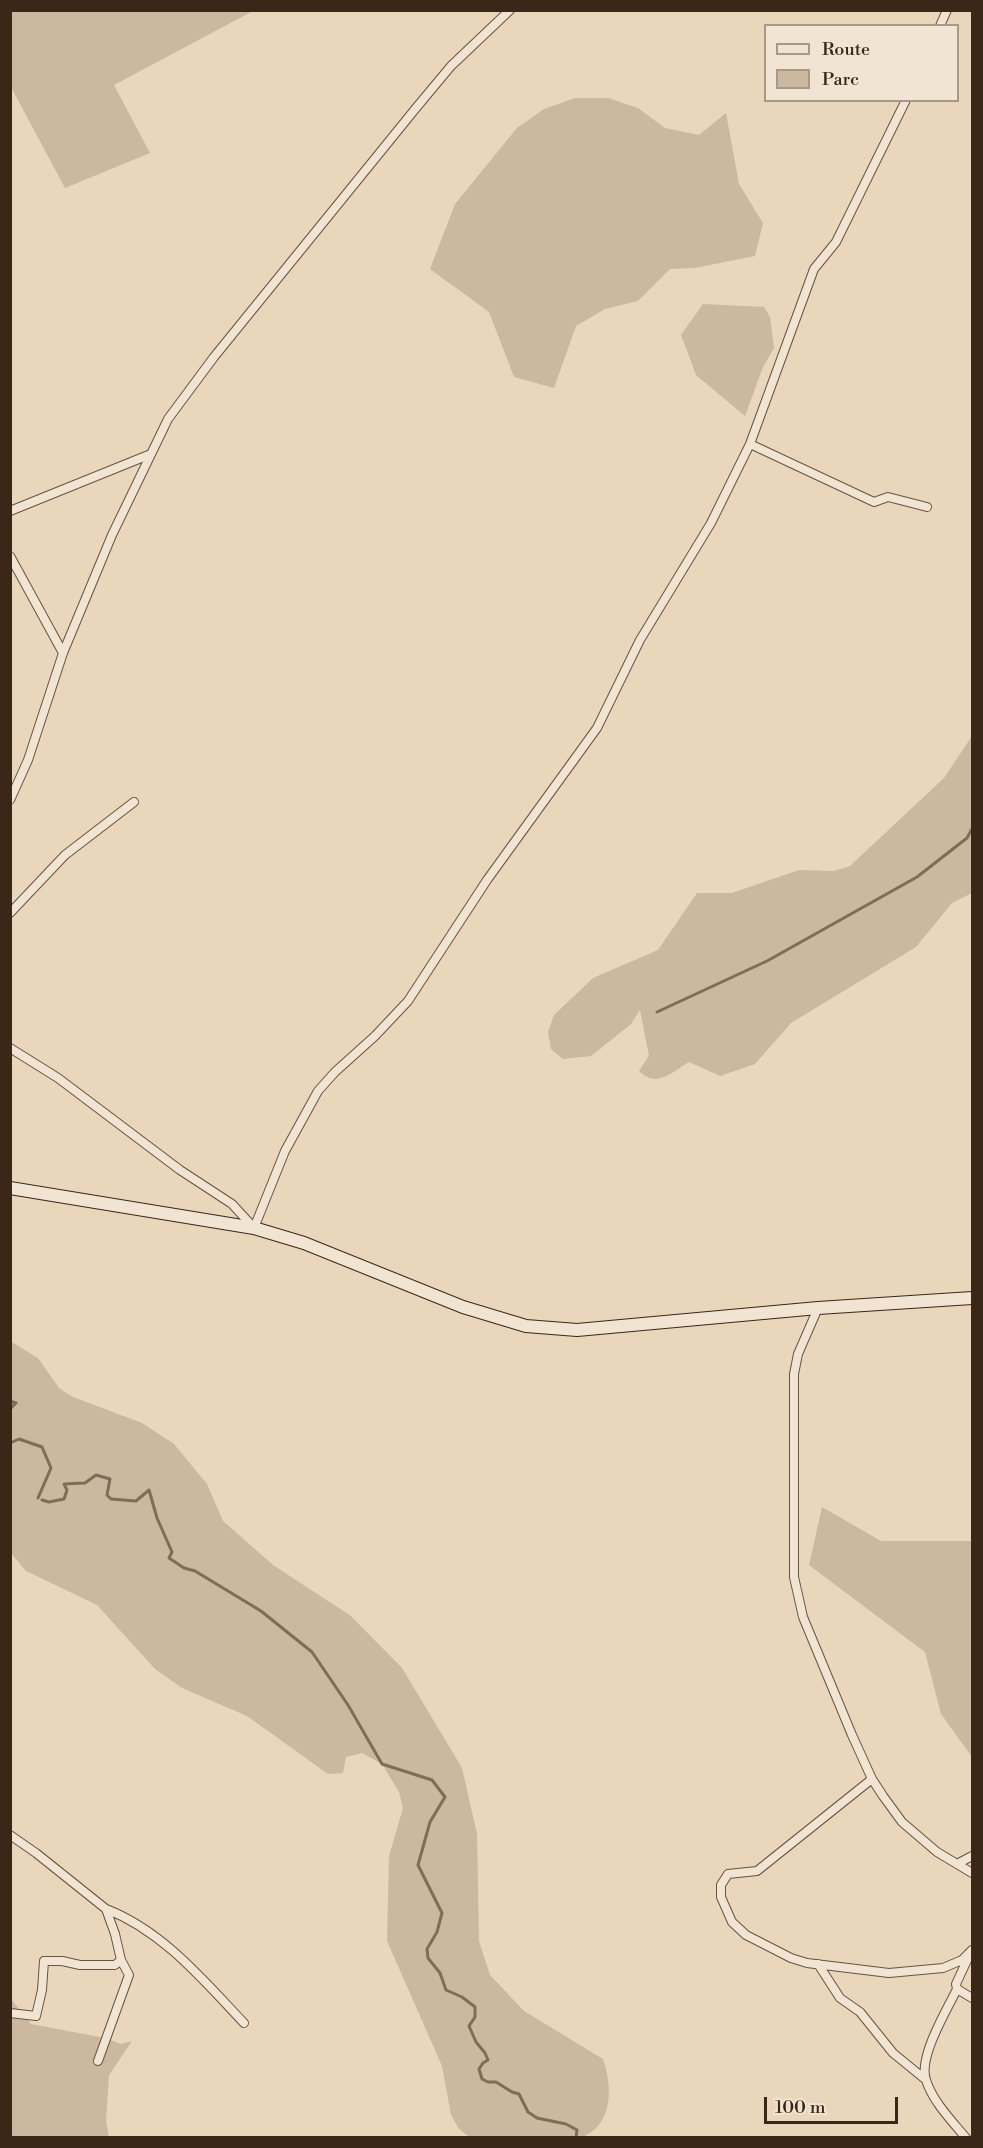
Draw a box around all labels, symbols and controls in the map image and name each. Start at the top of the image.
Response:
legend [764,24,959,102]
text: Route [822,38,870,61]
text: Parc [822,68,859,91]
scale bar [767,2085,900,2123]
text: 100 m [775,2096,826,2119]

